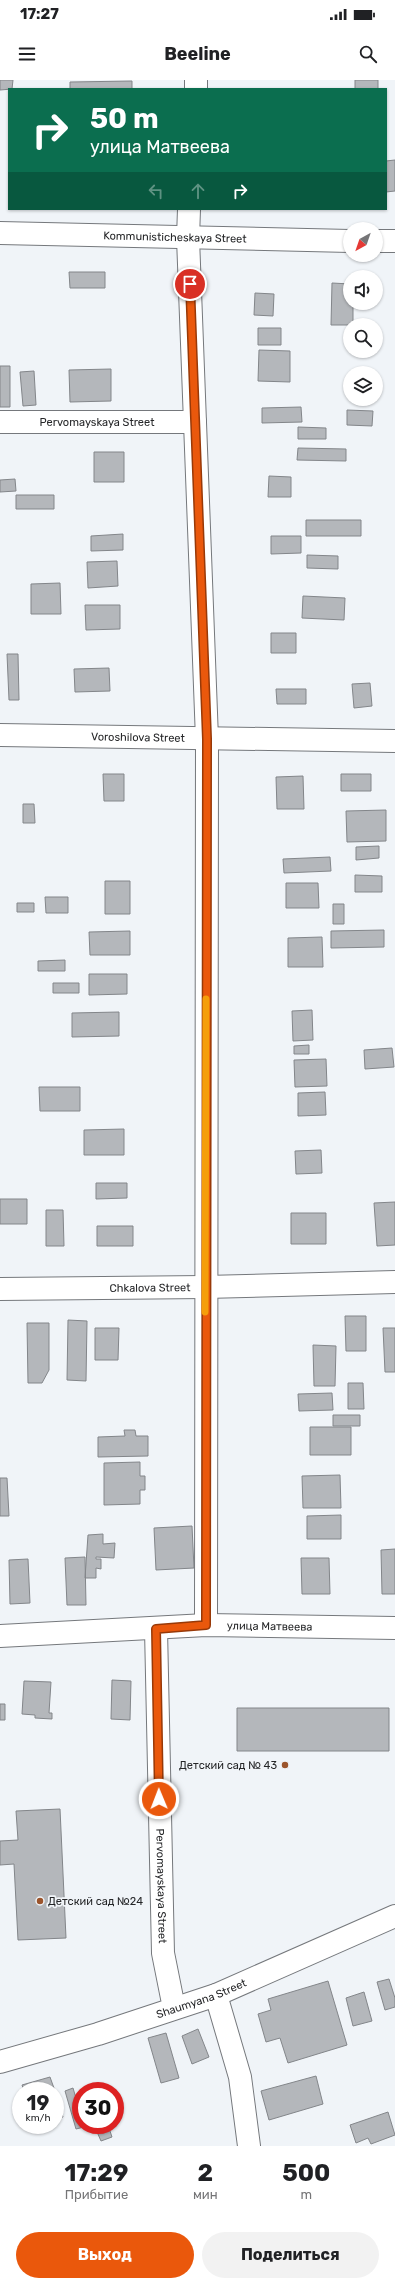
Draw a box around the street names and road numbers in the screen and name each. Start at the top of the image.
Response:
street label: Kommunisticheskaya Street [103,229,247,245]
street label: Pervomayskaya Street [40,416,155,429]
street label: Voroshilova Street [91,730,186,744]
street label: Chkalova Street [109,1281,191,1294]
street label: улица Матвеева [227,1619,313,1633]
street label: Pervomayskaya Street [154,1828,169,1944]
street label: Shaumyana Street [154,1976,249,2021]

